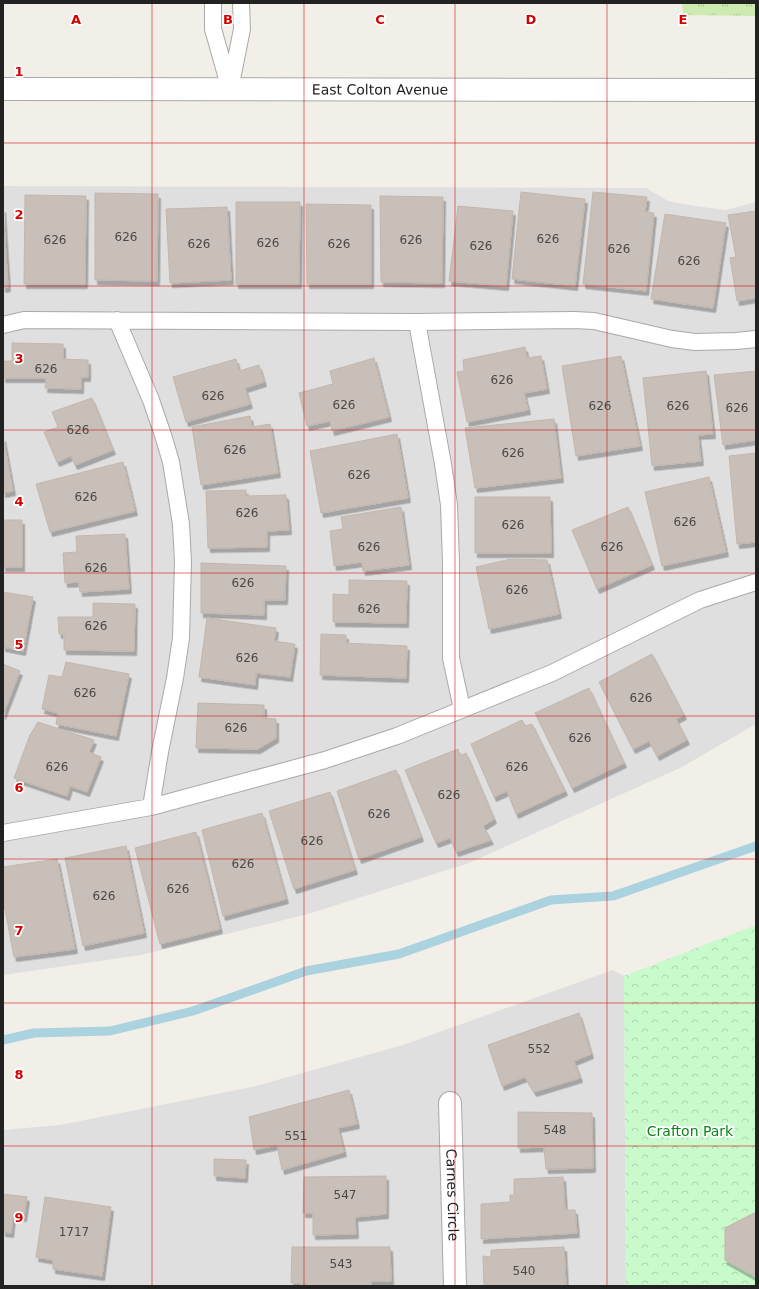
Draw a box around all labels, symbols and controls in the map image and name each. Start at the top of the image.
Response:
text: A [71,12,81,27]
text: B [223,12,233,27]
text: C [375,12,385,27]
text: D [526,12,537,27]
text: E [679,12,687,27]
text: 1 [14,64,24,79]
street label: East Colton Avenue [312,81,448,98]
text: 2 [14,207,24,222]
house number: 626 [115,230,137,244]
house number: 626 [537,232,559,246]
house number: 626 [44,233,66,247]
house number: 626 [400,233,422,247]
house number: 626 [257,236,279,250]
house number: 626 [188,237,210,251]
house number: 626 [328,237,350,251]
house number: 626 [470,239,492,253]
house number: 626 [608,242,630,256]
house number: 626 [678,254,700,268]
text: 3 [14,351,24,366]
house number: 626 [35,362,57,376]
house number: 626 [491,373,513,387]
house number: 626 [202,389,224,403]
house number: 626 [333,398,355,412]
house number: 626 [589,399,611,413]
house number: 626 [667,399,689,413]
house number: 626 [726,401,748,415]
house number: 626 [67,423,89,437]
house number: 626 [224,443,246,457]
house number: 626 [502,446,524,460]
house number: 626 [348,468,370,482]
house number: 626 [75,490,97,504]
text: 4 [14,494,24,509]
house number: 626 [236,506,258,520]
house number: 626 [674,515,696,529]
house number: 626 [502,518,524,532]
house number: 626 [358,540,380,554]
house number: 626 [601,540,623,554]
house number: 626 [85,561,107,575]
house number: 626 [232,576,254,590]
house number: 626 [506,583,528,597]
house number: 626 [358,602,380,616]
house number: 626 [85,619,107,633]
text: 5 [14,637,24,652]
house number: 626 [236,651,258,665]
house number: 626 [74,686,96,700]
house number: 626 [630,691,652,705]
house number: 626 [225,721,247,735]
house number: 626 [569,731,591,745]
house number: 626 [46,760,68,774]
house number: 626 [506,760,528,774]
text: 6 [14,780,24,795]
house number: 626 [438,788,460,802]
house number: 626 [368,807,390,821]
house number: 626 [301,834,323,848]
house number: 626 [232,857,254,871]
house number: 626 [167,882,189,896]
house number: 626 [93,889,115,903]
text: 7 [14,923,24,938]
house number: 552 [528,1042,550,1056]
text: 8 [14,1067,24,1082]
house number: 548 [544,1123,566,1137]
park label: Crafton Park [647,1123,734,1139]
house number: 551 [285,1129,307,1143]
street label: Carnes Circle [443,1149,462,1241]
house number: 547 [334,1188,356,1202]
text: 9 [14,1210,24,1225]
house number: 1717 [59,1225,89,1239]
house number: 543 [330,1257,352,1271]
house number: 540 [513,1264,535,1278]

